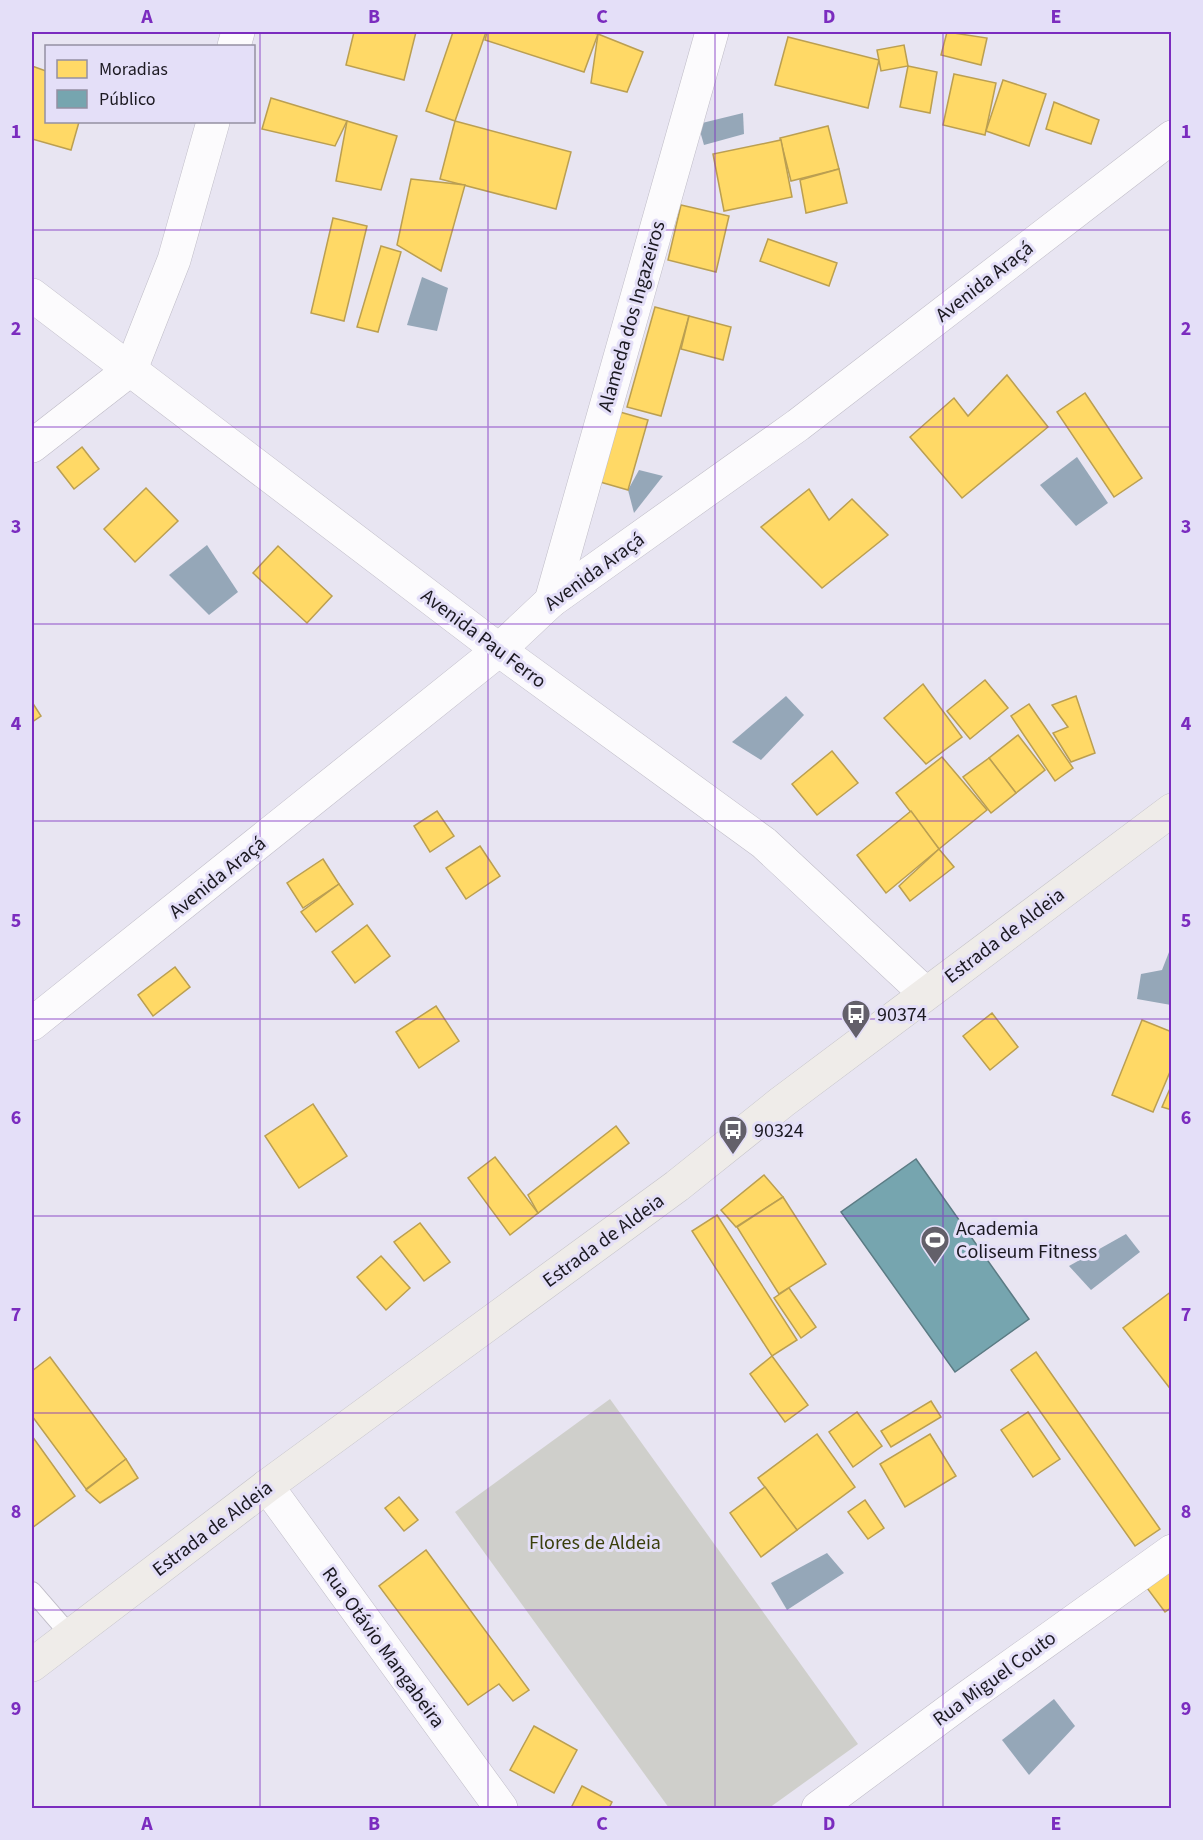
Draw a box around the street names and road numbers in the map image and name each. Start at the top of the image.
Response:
street label: Alameda dos Ingazeiros [591,218,673,415]
street label: Avenida Araçá [930,235,1039,329]
street label: Avenida Araçá [539,526,650,618]
street label: Avenida Pau Ferro [415,582,552,695]
street label: Avenida Araçá [163,830,272,926]
street label: Estrada de Aldeia [939,881,1071,990]
street label: Estrada de Aldeia [537,1187,670,1294]
street label: Estrada de Aldeia [147,1474,279,1583]
street label: Rua Otávio Mangabeira [315,1561,451,1734]
street label: Rua Miguel Couto [927,1625,1062,1733]

